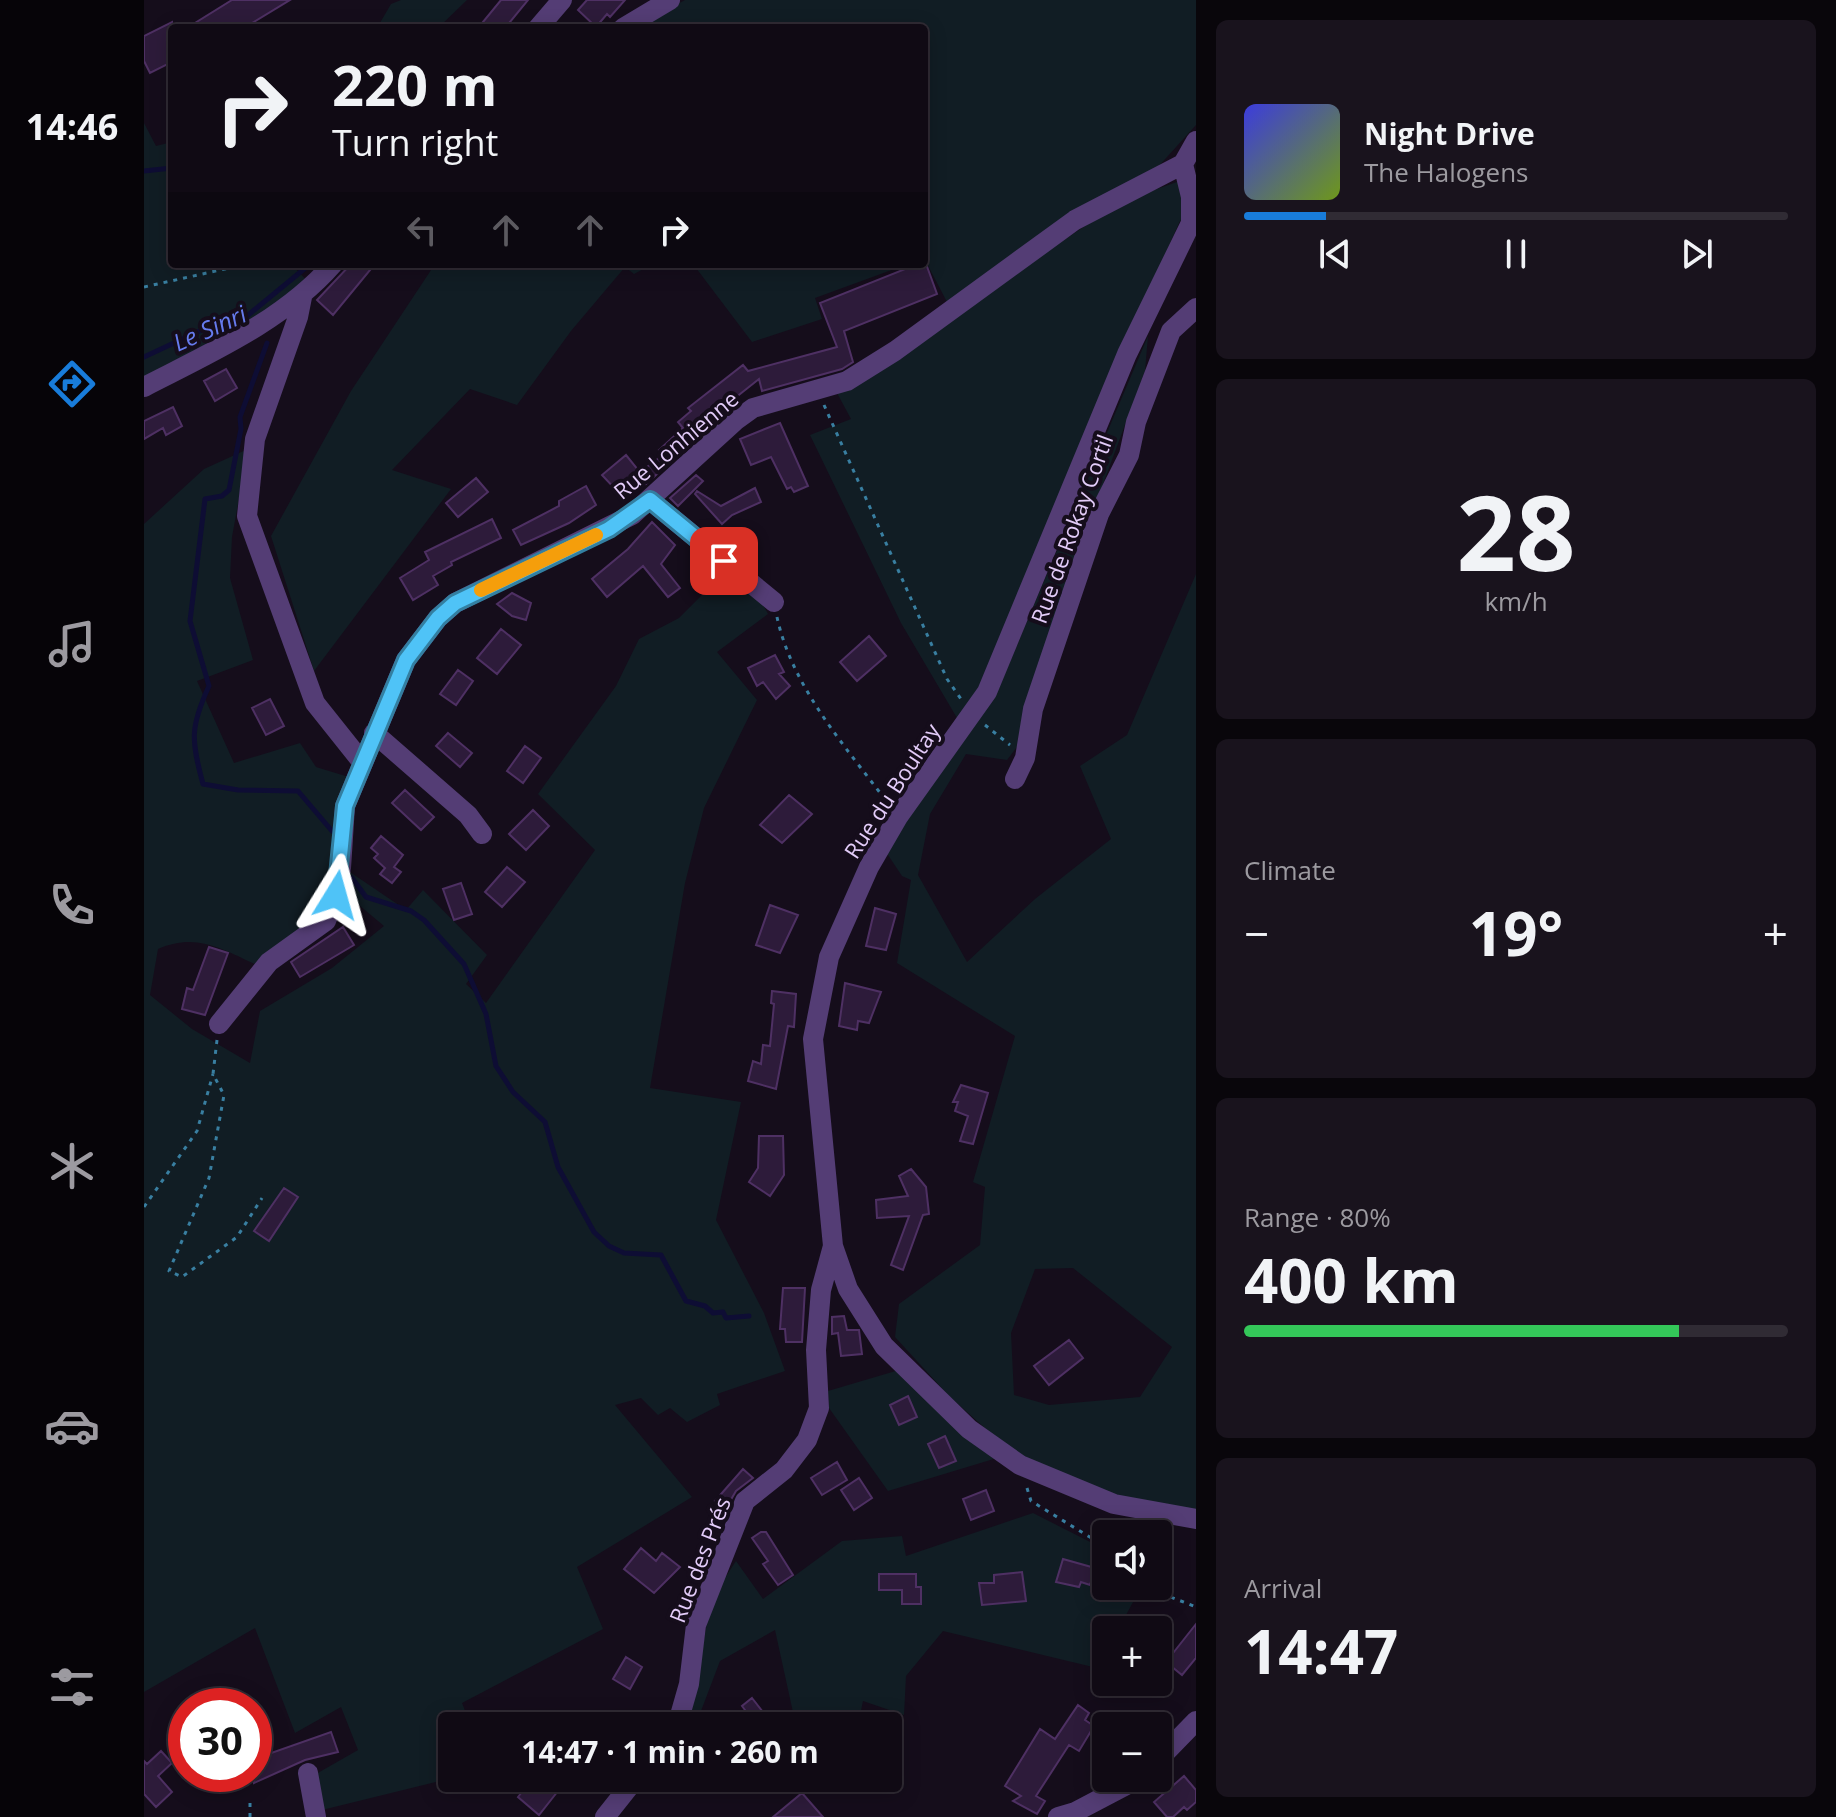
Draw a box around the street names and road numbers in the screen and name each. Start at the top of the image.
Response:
street label: Rue Lonhienne [607,383,744,505]
street label: Rue de Rokay Cortil [1023,430,1119,627]
street label: Rue du Boultay [836,716,947,864]
street label: Rue des Prés [661,1493,737,1627]

